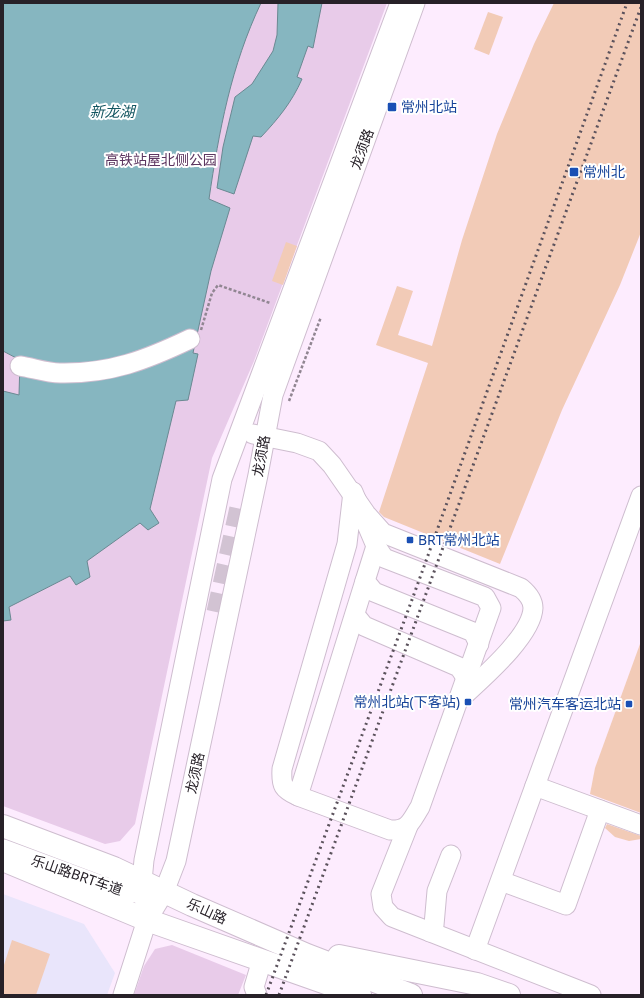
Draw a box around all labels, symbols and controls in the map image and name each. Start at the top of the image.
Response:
place label: 常州北站 [401,97,457,116]
water label: 新龙湖 [89,101,136,121]
marker: 常州北站 [386,101,398,113]
street label: 龙须路 [345,126,378,172]
park label: 高铁站屋北侧公园 [105,150,217,169]
place label: 常州北 [583,162,625,181]
marker: 常州北 [568,166,580,178]
street label: 龙须路 [248,434,274,478]
place label: BRT常州北站 [418,530,500,549]
marker: BRT常州北站 [405,535,415,545]
place label: 常州北站(下客站) [354,692,460,711]
place label: 常州汽车客运北站 [509,694,621,713]
marker: 常州北站(下客站) [463,697,473,707]
marker: 常州汽车客运北站 [624,699,634,709]
street label: 龙须路 [181,750,208,795]
street label: 乐山路BRT车道 [29,850,125,899]
street label: 乐山路 [184,893,230,928]

